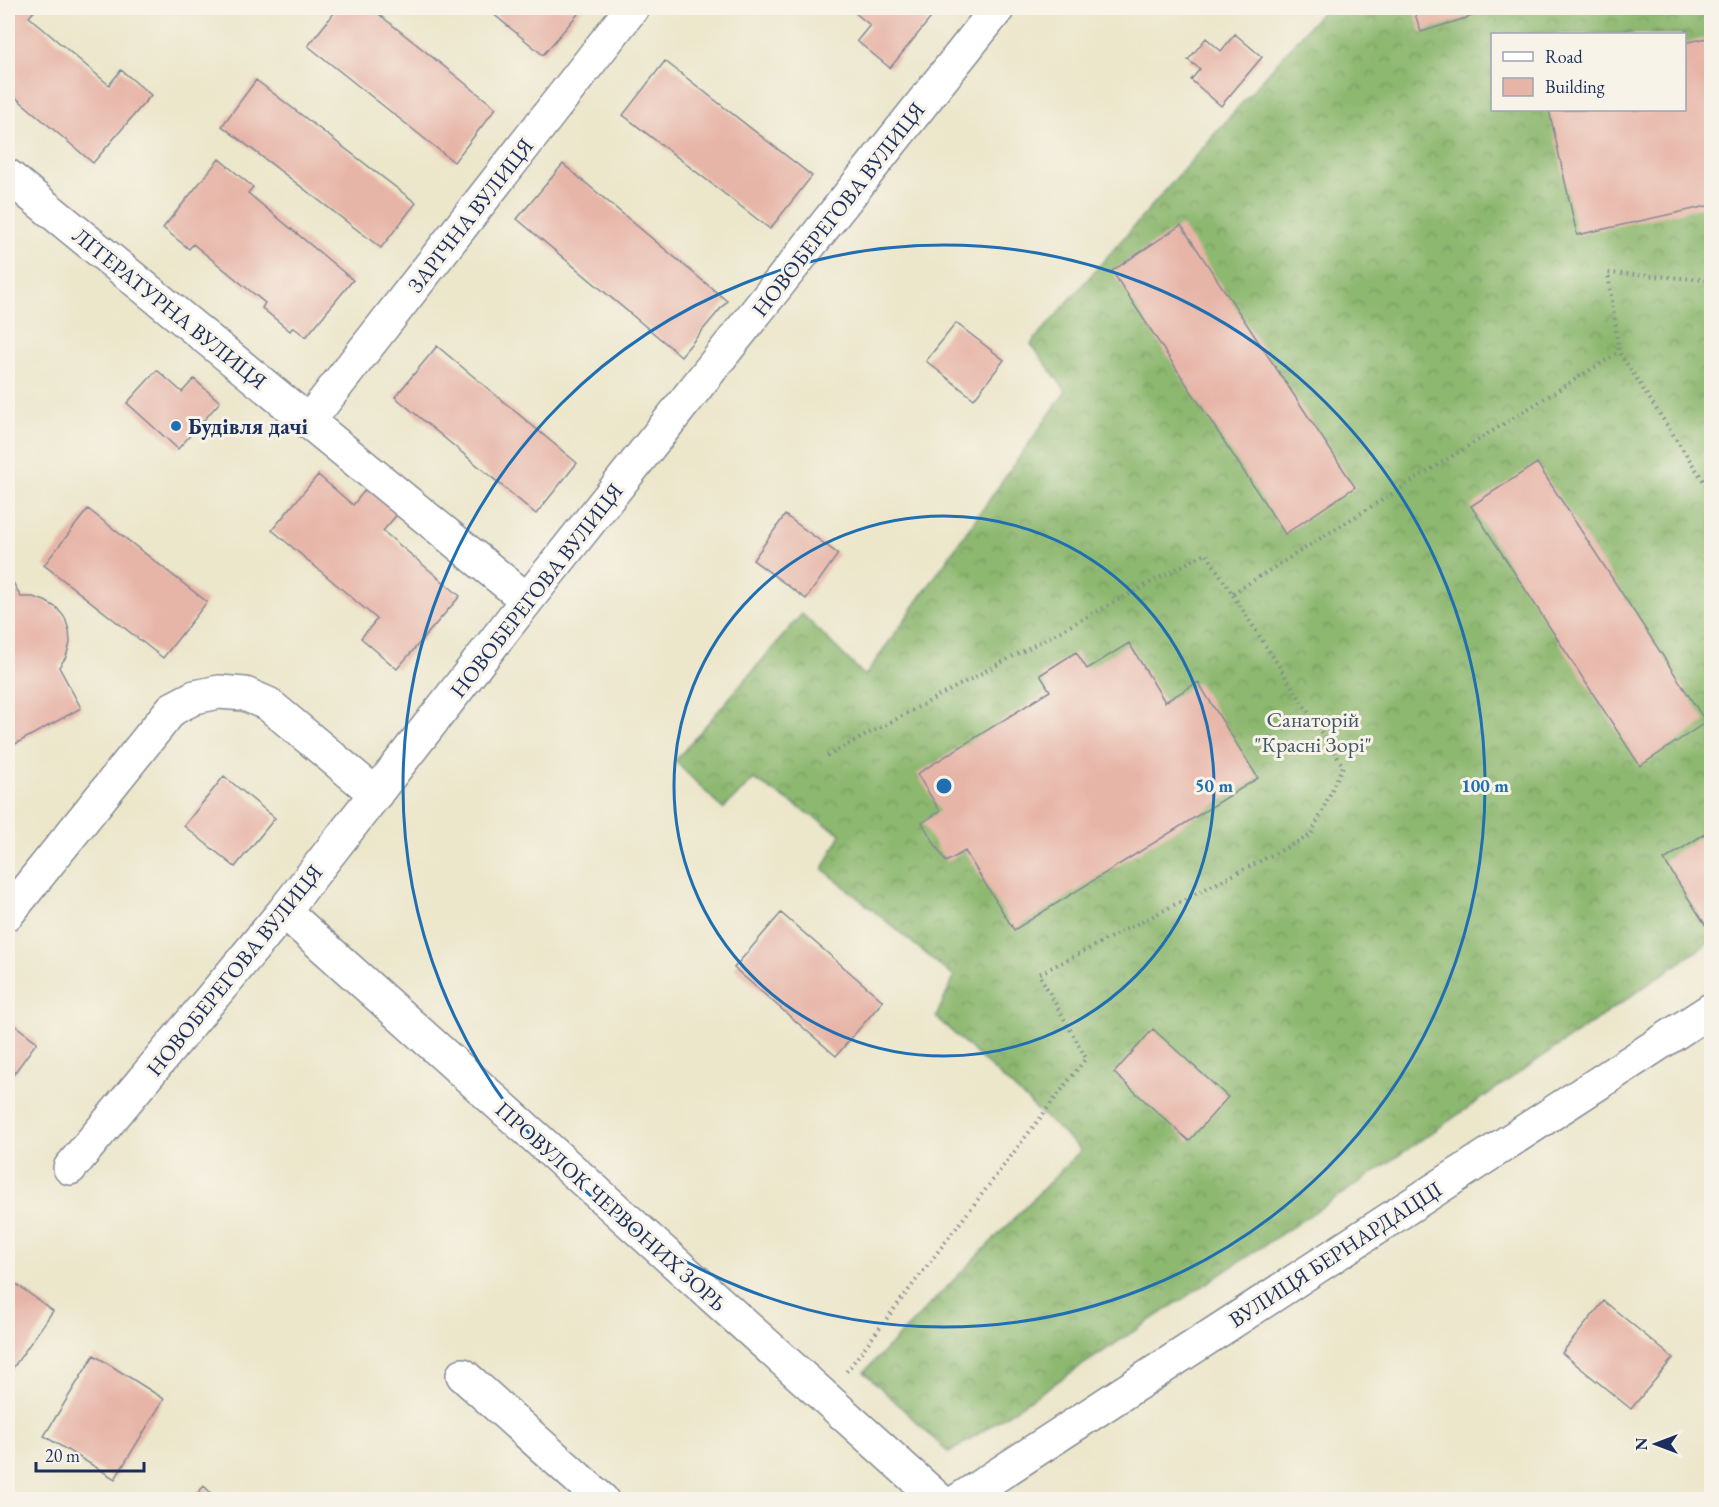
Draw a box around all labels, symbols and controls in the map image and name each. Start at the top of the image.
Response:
legend [1491,33,1686,111]
text: Road [1545,45,1584,68]
text: Building [1545,75,1605,98]
street label: НОВОБЕРЕГОВА ВУЛИЦЯ [745,96,931,323]
street label: ЗАРІЧНА ВУЛИЦЯ [401,132,540,299]
street label: ЛІТЕРАТУРНА ВУЛИЦЯ [66,221,273,396]
place label: Будівля дачі [188,412,309,441]
marker: Будівля дачі [169,419,183,433]
street label: НОВОБЕРЕГОВА ВУЛИЦЯ [443,477,629,704]
park label: Санаторій "Красні Зорі" [1254,705,1372,759]
text: 50 m [1195,774,1233,797]
text: 100 m [1461,774,1509,797]
centre of rings [934,776,954,796]
street label: НОВОБЕРЕГОВА ВУЛИЦЯ [140,858,329,1082]
street label: ПРОВУЛОК ЧЕРВОНИХ ЗОРЬ [489,1095,732,1318]
street label: ВУЛИЦЯ БЕРНАРДАЦЦІ [1223,1174,1448,1334]
north arrow [1626,1414,1686,1474]
scale bar [36,1435,144,1473]
text: N [1631,1437,1652,1450]
text: 20 m [45,1444,80,1467]

